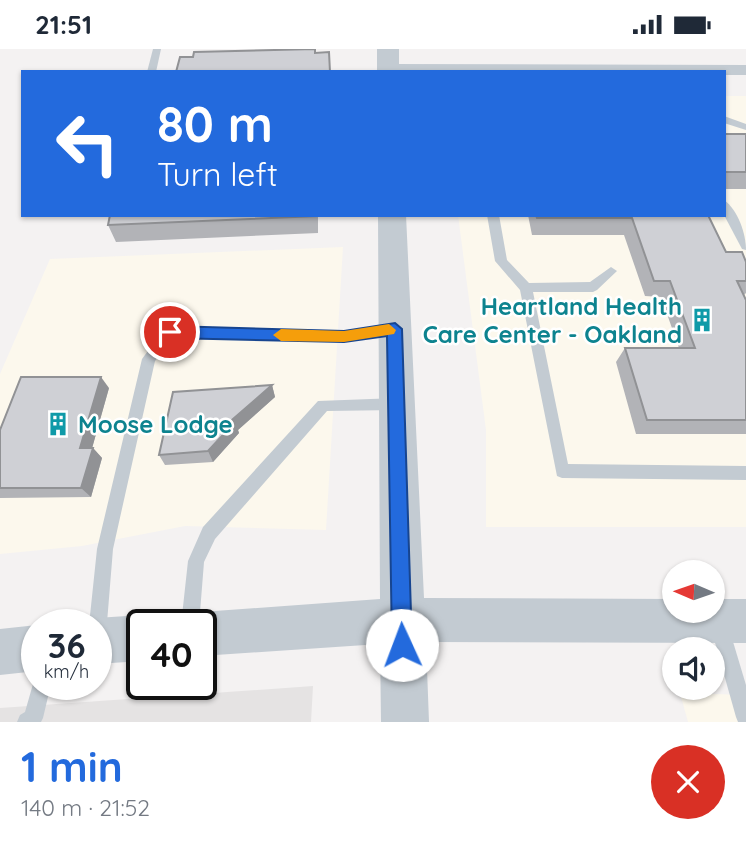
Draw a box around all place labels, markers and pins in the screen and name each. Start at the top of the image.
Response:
place label: Heartland Health Care Center - Oakland [423,291,682,349]
pin [140,302,200,362]
building icon: Heartland Health Care Center - Oakland [688,306,716,334]
place label: Moose Lodge [78,409,233,439]
building icon: Moose Lodge [44,410,72,438]

